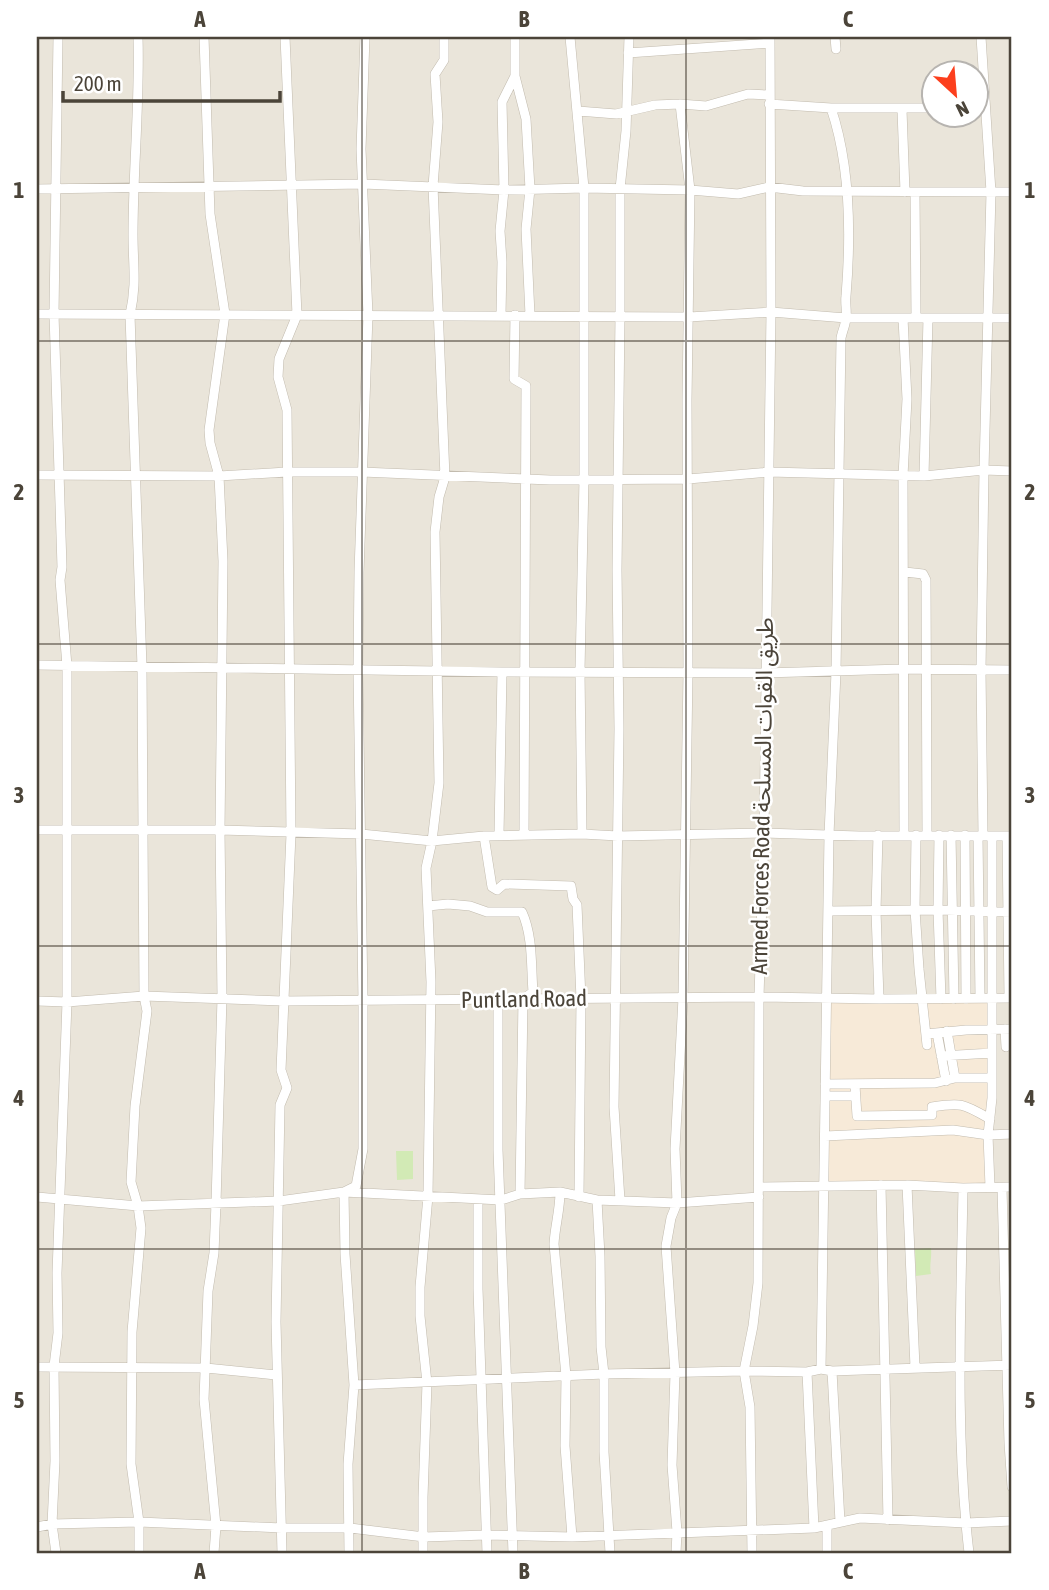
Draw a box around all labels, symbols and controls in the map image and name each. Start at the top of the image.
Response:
text: A [193,6,206,32]
text: B [519,6,530,32]
text: C [843,6,854,32]
scale bar [63,60,280,104]
north arrow [920,60,990,130]
text: 200 m [74,71,122,95]
text: N [953,97,972,122]
text: 1 [14,177,25,203]
text: 1 [1025,177,1036,203]
text: 2 [14,479,24,505]
text: 2 [1025,479,1035,505]
street label: Armed Forces Road طريق القوات المسلحة [746,617,779,975]
text: 3 [14,782,24,808]
text: 3 [1025,782,1035,808]
street label: Puntland Road [461,985,587,1013]
text: 4 [13,1085,25,1111]
text: 4 [1024,1085,1036,1111]
text: 5 [14,1387,25,1413]
text: 5 [1025,1387,1036,1413]
text: A [193,1558,206,1584]
text: B [519,1558,530,1584]
text: C [843,1558,854,1584]

